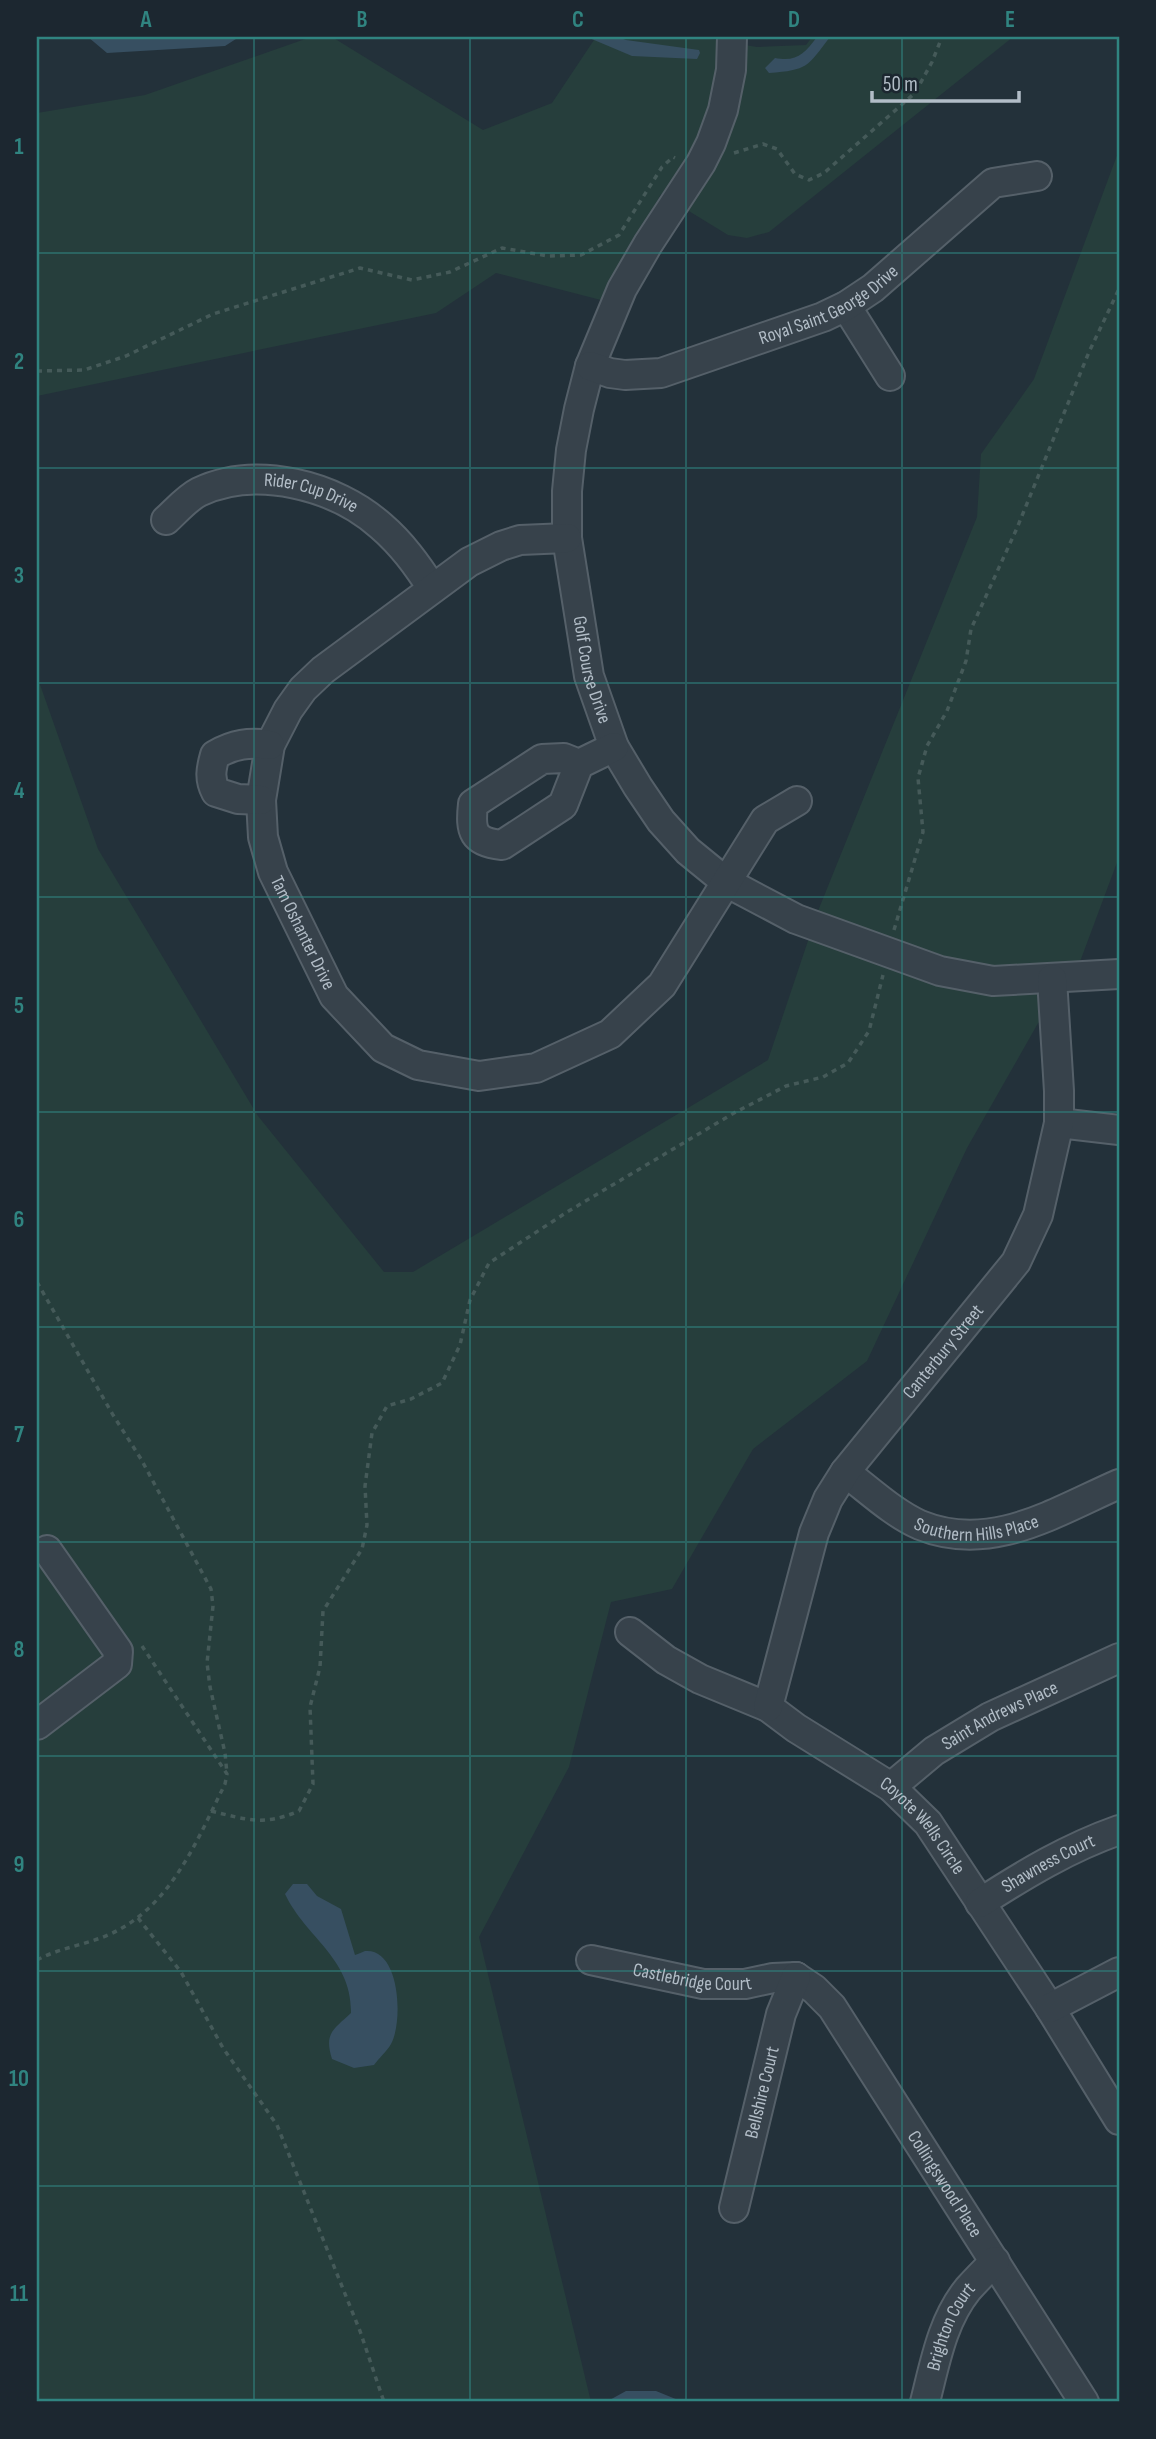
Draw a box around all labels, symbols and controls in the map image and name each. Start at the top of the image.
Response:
text: A [140,6,153,34]
text: B [357,6,368,34]
text: C [572,6,584,34]
text: D [788,6,800,34]
text: E [1005,6,1015,34]
scale bar [872,60,1020,104]
text: 50 m [883,72,918,97]
text: 1 [14,133,24,161]
street label: Royal Saint George Drive [756,260,903,350]
text: 2 [14,348,24,376]
street label: Rider Cup Drive [263,468,362,518]
text: 3 [14,562,24,590]
street label: Golf Course Drive [568,614,616,727]
text: 4 [14,777,25,805]
street label: Tam Oshanter Drive [265,872,341,993]
text: 5 [14,992,24,1020]
text: 6 [14,1206,24,1234]
street label: Canterbury Street [898,1299,989,1403]
text: 7 [14,1421,24,1449]
street label: Southern Hills Place [910,1510,1042,1546]
text: 8 [14,1636,25,1664]
street label: Saint Andrews Place [937,1676,1062,1755]
street label: Coyote Wells Circle [876,1772,970,1879]
street label: Shawness Court [997,1829,1098,1898]
text: 9 [14,1851,24,1879]
street label: Castlebridge Court [631,1958,754,1996]
street label: Bellshire Court [740,2044,784,2141]
text: 10 [9,2065,29,2093]
street label: Collingswood Place [902,2126,987,2242]
street label: Brighton Court [922,2277,980,2373]
text: 11 [10,2280,28,2308]

